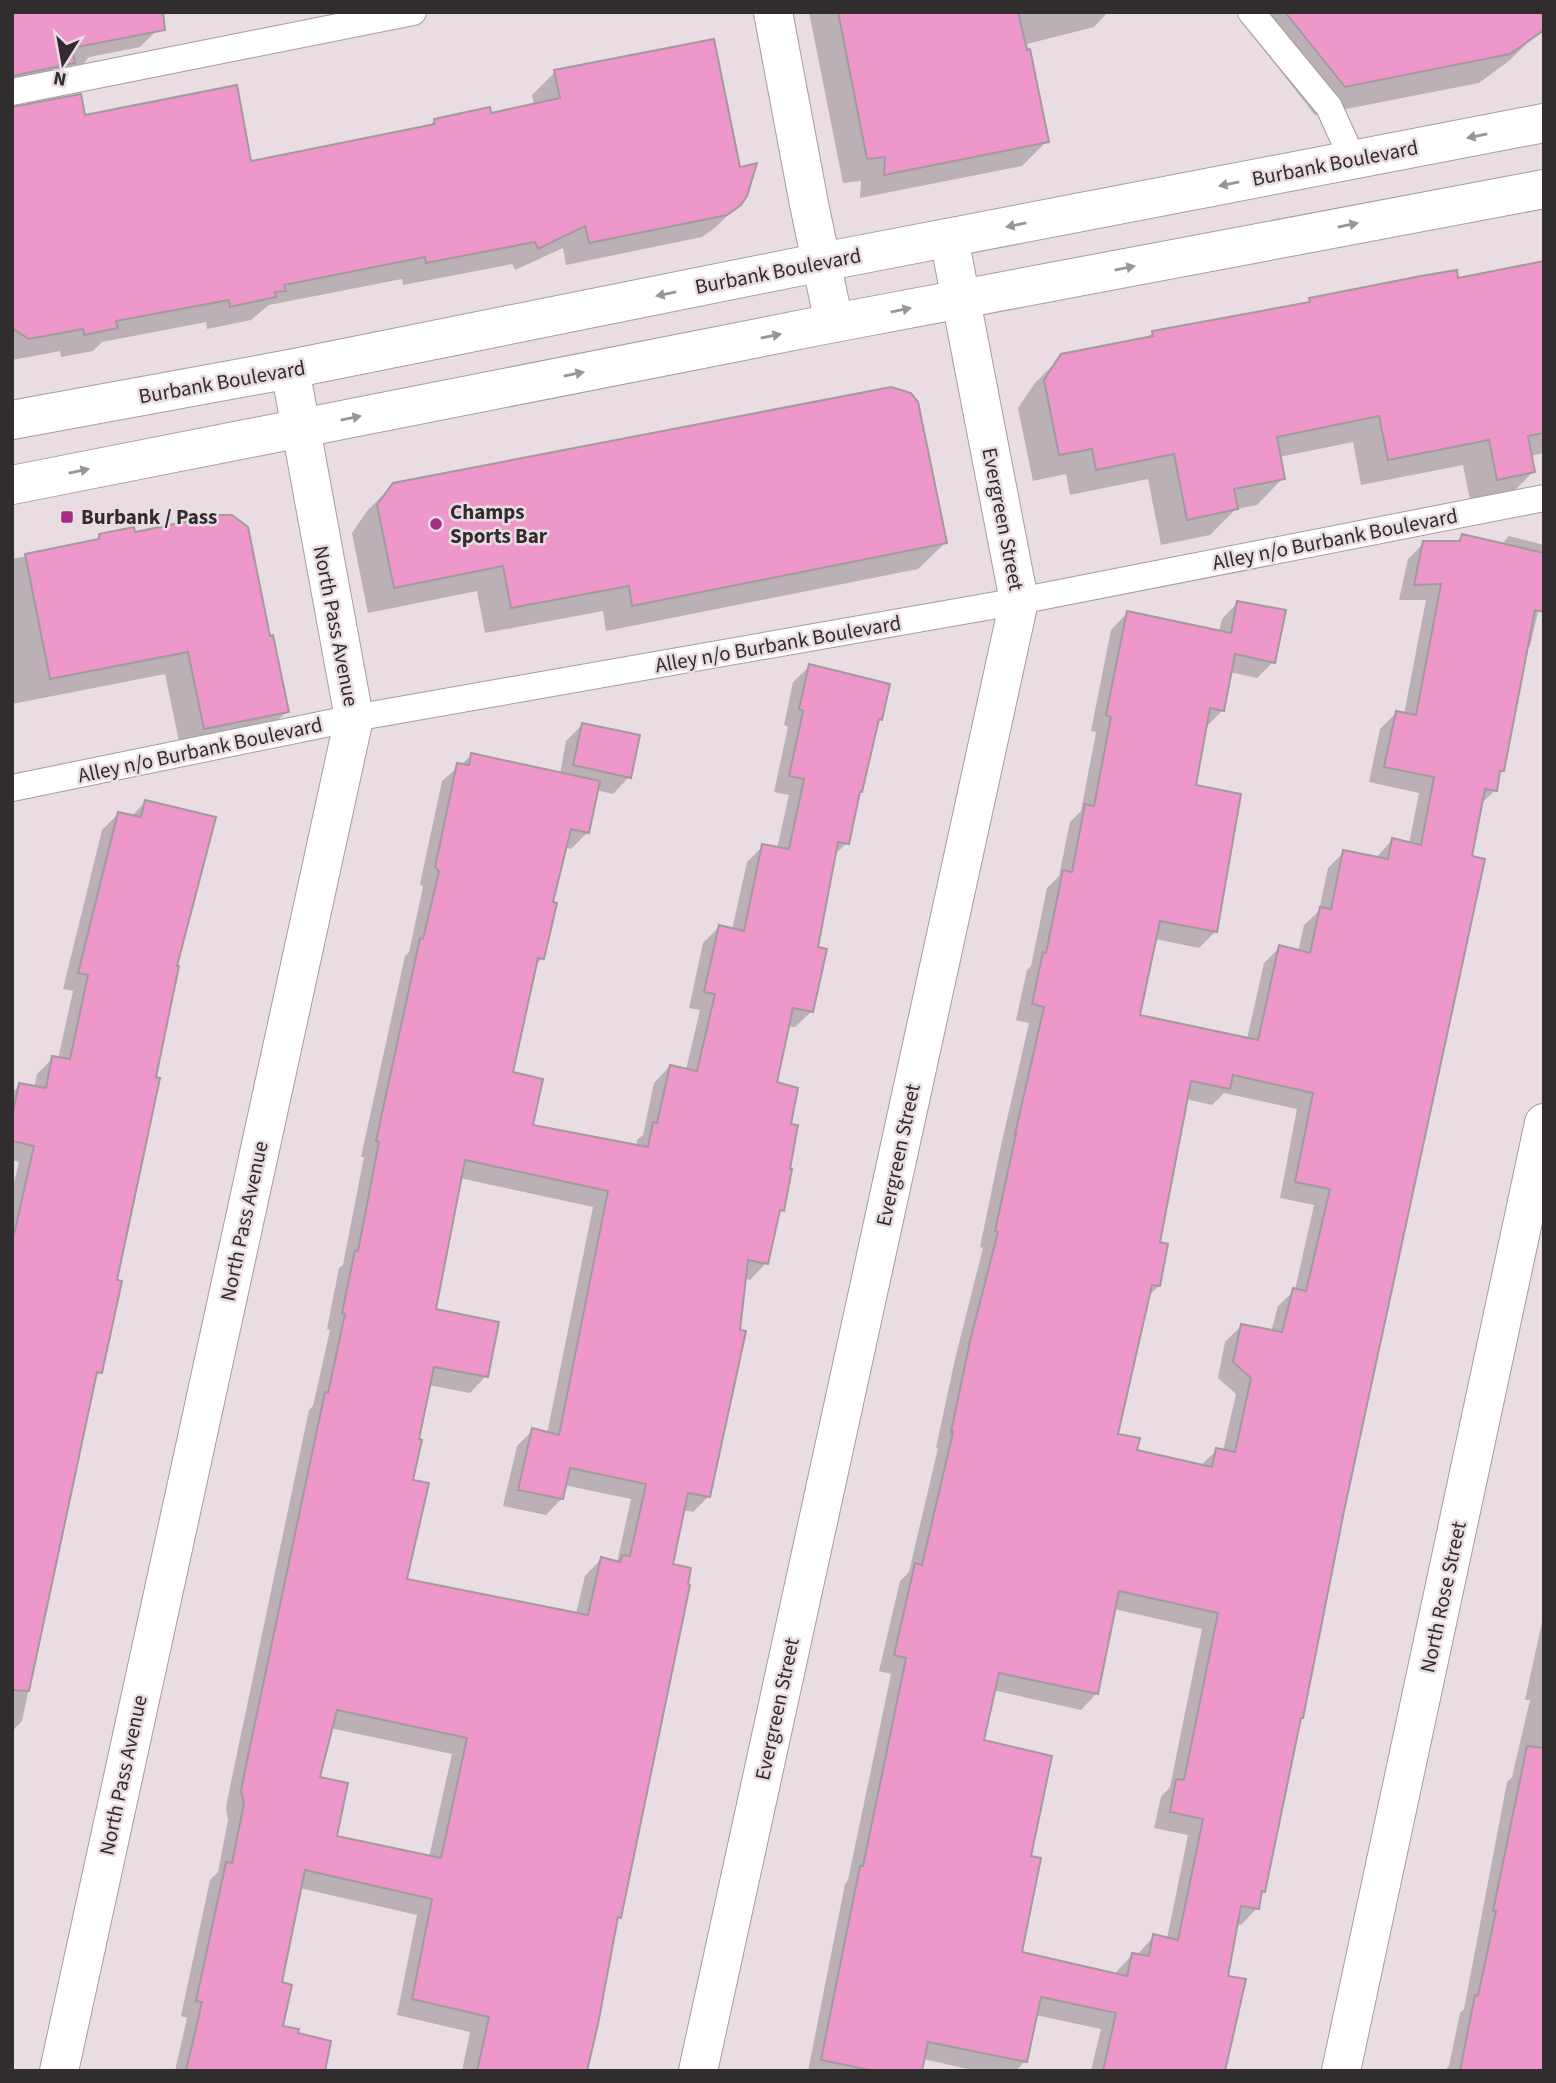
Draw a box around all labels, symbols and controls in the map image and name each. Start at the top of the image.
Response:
north arrow [28,28,98,98]
text: N [51,64,69,93]
one-way arrow [1466,131,1488,142]
street label: Burbank Boulevard [1249,132,1421,194]
one-way arrow [1218,178,1240,189]
one-way arrow [1005,219,1027,230]
one-way arrow [1337,219,1359,230]
street label: Burbank Boulevard [692,240,864,302]
one-way arrow [1114,262,1136,273]
one-way arrow [655,288,677,299]
one-way arrow [890,305,912,316]
one-way arrow [760,330,782,341]
street label: Burbank Boulevard [136,353,308,411]
one-way arrow [563,369,585,380]
one-way arrow [340,413,362,424]
street label: Evergreen Street [974,445,1032,593]
one-way arrow [68,466,90,477]
place label: Champs Sports Bar [450,497,548,551]
street label: Alley n/o Burbank Boulevard [1210,501,1460,577]
place label: Burbank / Pass [81,502,217,532]
marker: Burbank / Pass [59,509,75,525]
marker: Champs Sports Bar [428,516,444,532]
street label: North Pass Avenue [306,543,366,709]
street label: Alley n/o Burbank Boulevard [653,608,903,680]
street label: Alley n/o Burbank Boulevard [75,709,325,791]
street label: Evergreen Street [868,1081,928,1229]
street label: North Pass Avenue [212,1138,276,1304]
street label: North Rose Street [1412,1519,1474,1675]
street label: Evergreen Street [747,1635,807,1783]
street label: North Pass Avenue [91,1692,155,1858]

